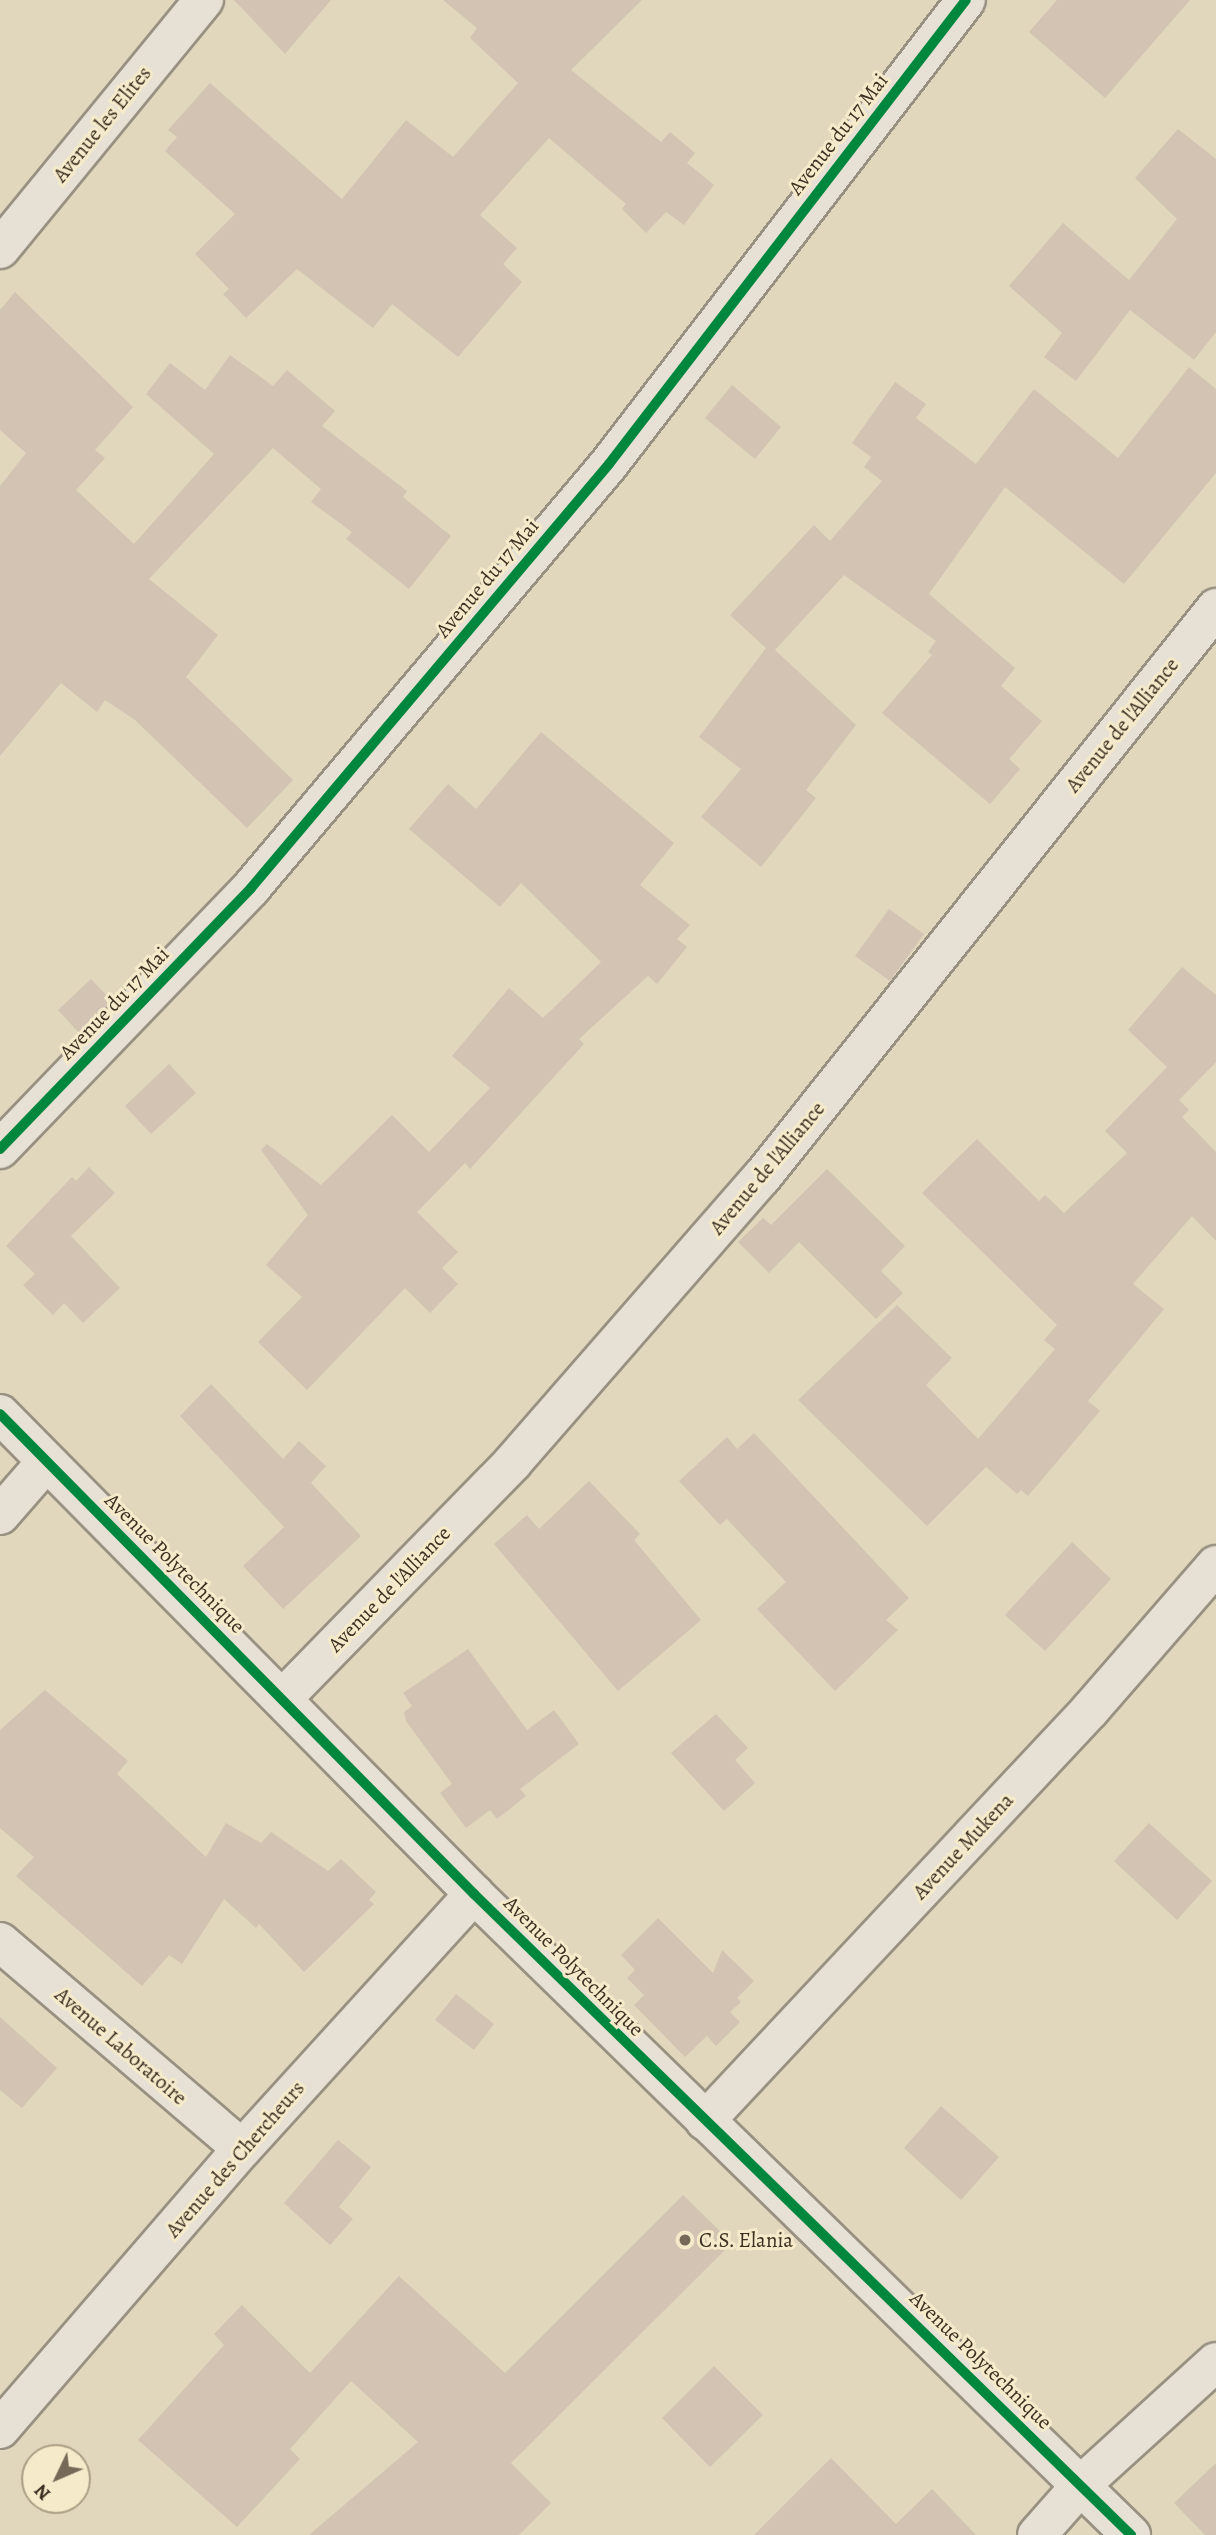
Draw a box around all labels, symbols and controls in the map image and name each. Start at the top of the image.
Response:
street label: Avenue les Elites [48,61,156,187]
street label: Avenue du 17 Mai [783,68,893,200]
street label: Avenue du 17 Mai [430,514,544,642]
street label: Avenue de l'Alliance [1060,653,1184,797]
street label: Avenue du 17 Mai [54,941,174,1065]
street label: Avenue de l'Alliance [704,1096,830,1240]
street label: Avenue Polytechnique [100,1488,250,1638]
street label: Avenue de l'Alliance [322,1521,456,1657]
street label: Avenue Mukena [907,1788,1019,1904]
street label: Avenue Polytechnique [499,1891,649,2041]
street label: Avenue Laboratoire [50,1982,192,2110]
street label: Avenue des Chercheurs [160,2076,310,2242]
place label: C.S. Elania [699,2227,794,2253]
marker: C.S. Elania [677,2232,693,2248]
street label: Avenue Polytechnique [905,2286,1057,2434]
north arrow [21,2444,91,2514]
text: N [28,2478,56,2506]

